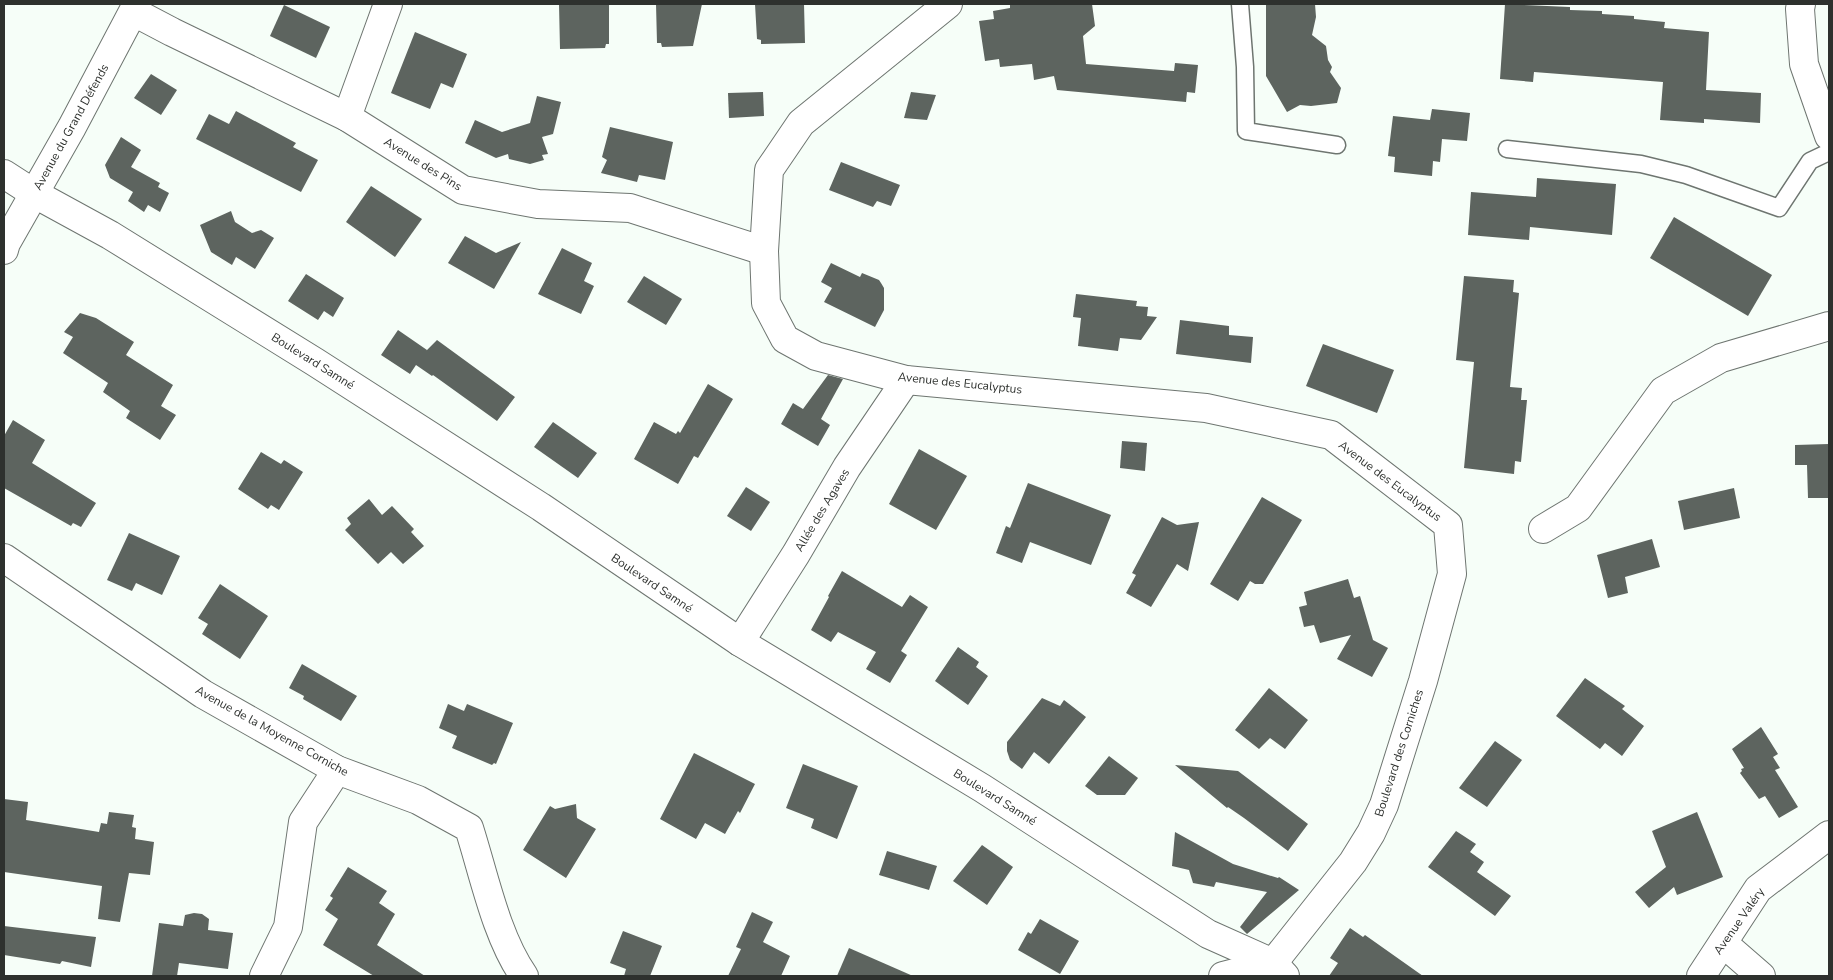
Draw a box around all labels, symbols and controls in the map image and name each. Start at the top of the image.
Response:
street label: Avenue du Grand Défends [30,61,113,193]
street label: Avenue des Pins [381,134,465,195]
street label: Boulevard Samné [268,329,358,393]
street label: Avenue des Eucalyptus [897,369,1023,398]
street label: Avenue des Eucalyptus [1335,437,1445,525]
street label: Allée des Agaves [791,465,853,554]
street label: Boulevard Samné [608,550,696,616]
street label: Avenue de la Moyenne Corniche [193,682,351,780]
street label: Boulevard des Corniches [1371,687,1427,819]
street label: Boulevard Samné [950,765,1040,829]
street label: Avenue Valéry [1710,884,1769,958]

